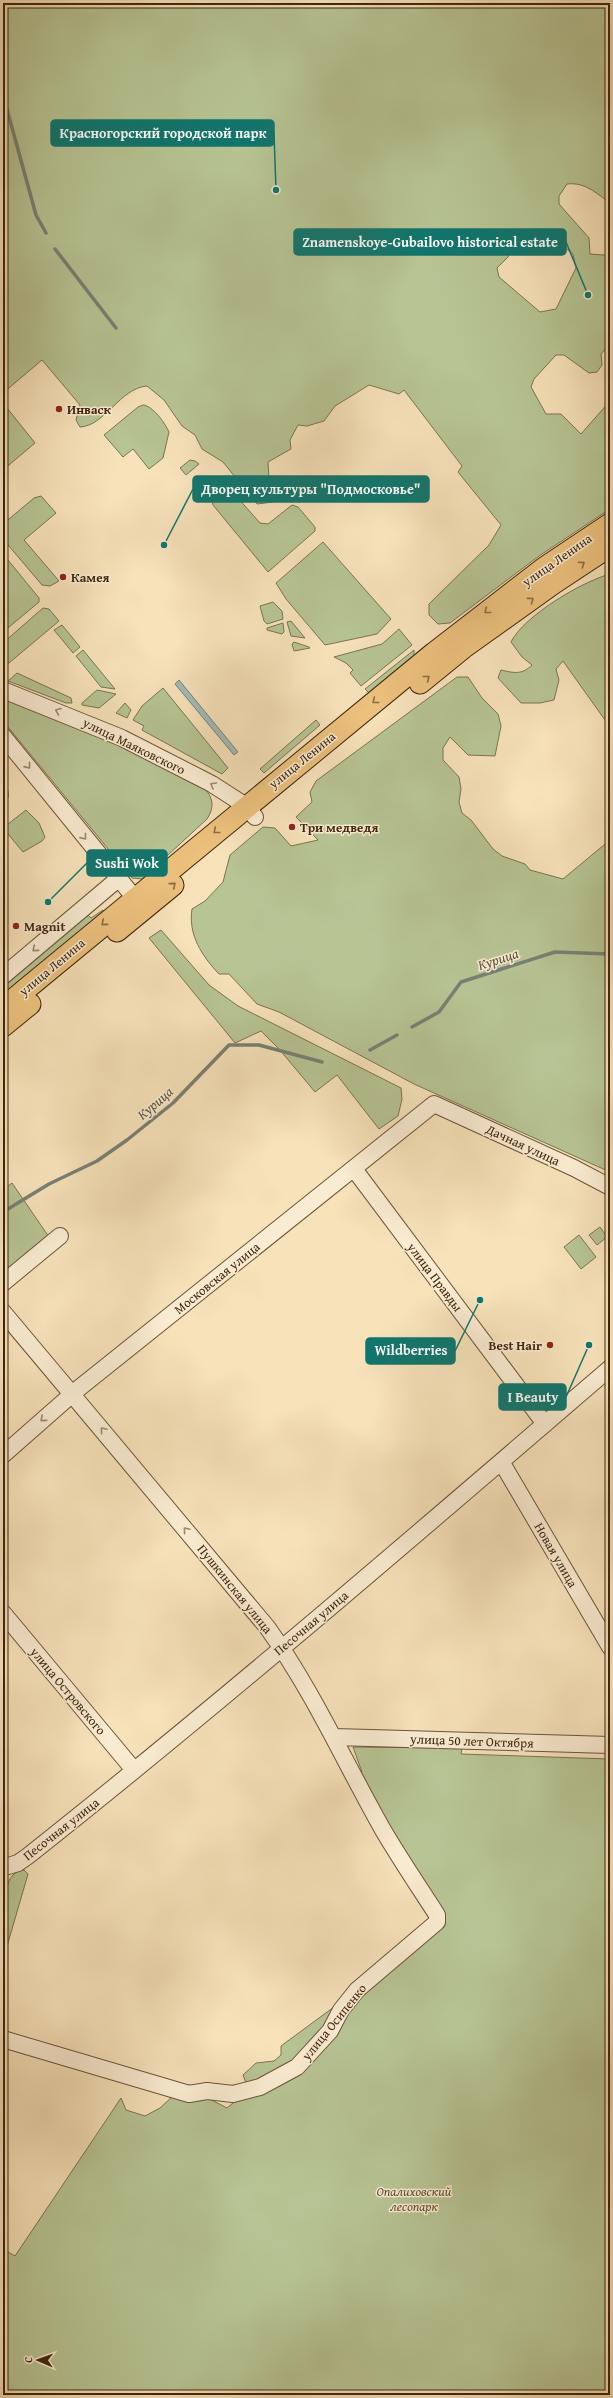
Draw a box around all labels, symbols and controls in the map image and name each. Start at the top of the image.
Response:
callout: Красногорский городской парк [51,120,274,146]
text: Красногорский городской парк [60,123,267,143]
callout: Znamenskoye-Gubailovo historical estate [294,229,566,255]
text: Znamenskoye-Gubailovo historical estate [302,232,558,252]
place label: Инваск [67,400,112,419]
marker: Инваск [54,404,64,414]
callout: Дворец культуры "Подмосковье" [193,476,429,502]
text: Дворец культуры "Подмосковье" [200,479,421,499]
street label: улица Ленина [517,528,596,592]
one-way arrow [577,562,584,569]
place label: Камея [71,568,110,587]
marker: Камея [58,572,68,582]
one-way arrow [526,598,533,605]
one-way arrow [484,606,492,613]
one-way arrow [422,675,429,682]
one-way arrow [372,697,380,704]
one-way arrow [55,708,62,716]
street label: улица Маяковского [79,712,189,779]
street label: улица Ленина [264,727,340,794]
one-way arrow [23,762,30,769]
one-way arrow [210,783,217,790]
place label: Три медведя [300,818,378,837]
marker: Три медведя [287,822,297,832]
one-way arrow [214,826,221,833]
one-way arrow [80,832,87,839]
callout: Sushi Wok [87,850,167,876]
text: Sushi Wok [95,853,160,873]
one-way arrow [169,882,176,889]
place label: Magnit [24,917,65,936]
one-way arrow [102,919,109,926]
marker: Magnit [11,921,21,931]
street label: улица Ленина [14,933,90,1001]
water label: Курица [475,943,521,975]
one-way arrow [32,944,40,951]
water label: Курица [133,1081,178,1124]
street label: Дачная улица [482,1119,564,1171]
street label: Московская улица [170,1237,265,1319]
street label: улица Правды [402,1238,467,1315]
place label: Best Hair [489,1336,542,1355]
callout: Wildberries [366,1338,455,1364]
text: Wildberries [374,1340,448,1360]
marker: Best Hair [545,1340,555,1350]
callout: I Beauty [499,1384,566,1410]
text: I Beauty [507,1387,559,1407]
one-way arrow [41,1415,48,1422]
one-way arrow [101,1428,108,1435]
street label: Новая улица [530,1519,583,1592]
one-way arrow [184,1528,191,1535]
street label: Пушкинская улица [193,1540,278,1638]
street label: Песочная улица [270,1586,353,1660]
street label: улица Островского [25,1642,111,1739]
street label: улица 50 лет Октября [409,1729,534,1753]
street label: Песочная улица [19,1793,104,1865]
street label: улица Осипенко [296,1979,371,2065]
park label: Опалиховский лесопарк [377,2182,452,2216]
north arrow [18,2340,58,2380]
text: С [20,2356,36,2363]

